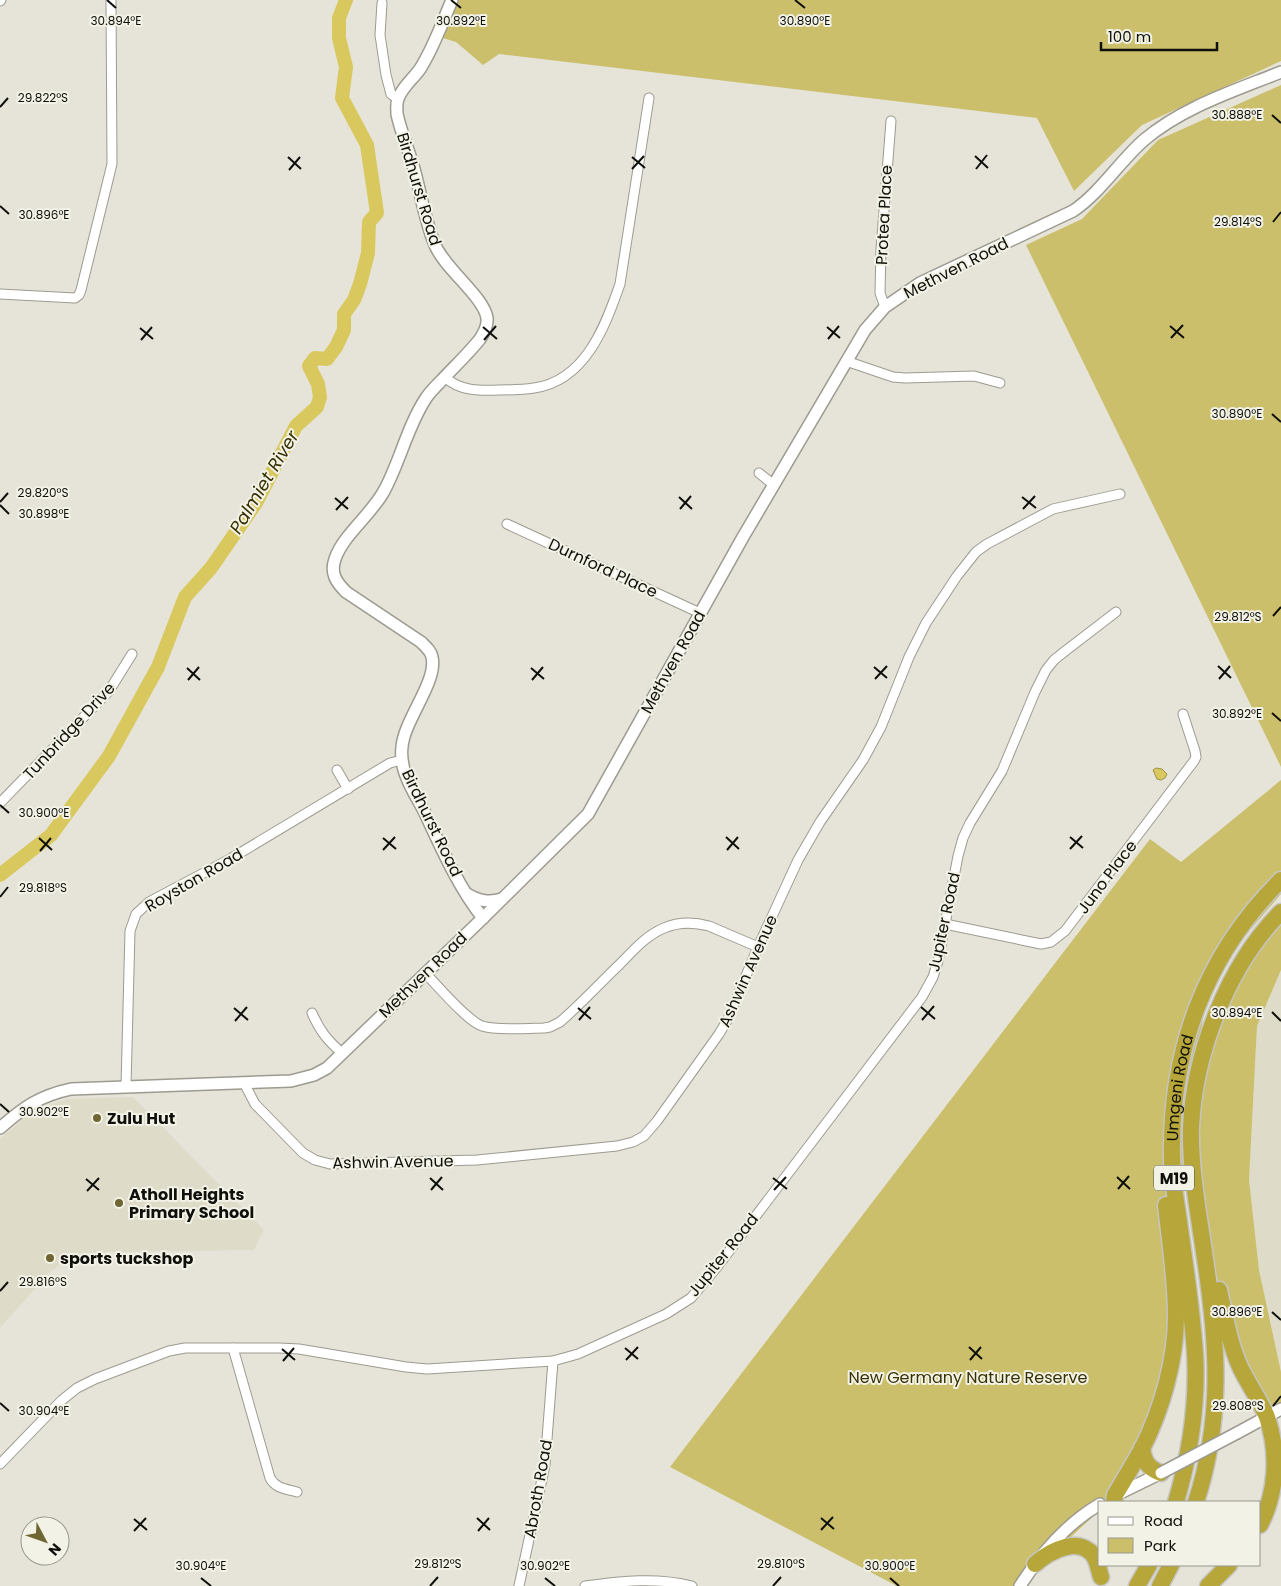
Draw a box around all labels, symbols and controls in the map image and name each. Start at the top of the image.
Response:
text: 30.894°E [91,12,141,29]
text: 30.892°E [436,12,486,29]
text: 30.890°E [780,12,830,29]
scale bar [1101,20,1217,52]
text: 100 m [1108,26,1151,47]
text: 29.822°S [18,89,68,106]
text: 30.888°E [1212,106,1262,123]
street label: Birdhurst Road [391,130,447,248]
street label: Protea Place [870,164,898,266]
text: 30.896°E [19,206,69,223]
text: 29.814°S [1214,213,1262,230]
street label: Methven Road [900,232,1012,304]
text: 30.890°E [1212,405,1262,422]
water label: Palmiet River [223,425,305,538]
text: 29.820°S [18,484,68,501]
text: 30.898°E [19,505,69,522]
street label: Durnford Place [545,533,661,603]
street label: Methven Road [635,606,711,718]
text: 29.812°S [1214,608,1262,625]
street label: Tunbridge Drive [18,677,120,785]
text: 30.892°E [1212,705,1262,722]
street label: Birdhurst Road [396,765,468,881]
text: 30.900°E [19,804,69,821]
street label: Juno Place [1072,835,1142,919]
street label: Royston Road [141,843,247,917]
street label: Jupiter Road [922,870,966,974]
text: 29.818°S [19,879,67,896]
street label: Ashwin Avenue [713,911,783,1031]
street label: Methven Road [374,927,472,1023]
text: 30.894°E [1212,1004,1262,1021]
street label: Umgeni Road [1160,1032,1199,1142]
text: 30.902°E [19,1103,69,1120]
place label: Zulu Hut [107,1107,175,1130]
marker: Zulu Hut [91,1112,103,1124]
street label: Ashwin Avenue [332,1149,454,1175]
road number: M19 [1154,1166,1194,1190]
place label: Atholl Heights Primary School [129,1183,254,1224]
marker: Atholl Heights Primary School [113,1197,125,1209]
street label: Jupiter Road [682,1208,764,1302]
place label: sports tuckshop [60,1247,193,1270]
marker: sports tuckshop [44,1252,56,1264]
text: 29.816°S [19,1273,67,1290]
text: 30.896°E [1212,1303,1262,1320]
park label: New Germany Nature Reserve [849,1366,1087,1389]
text: 29.808°S [1212,1397,1264,1414]
text: 30.904°E [19,1402,69,1419]
street label: Abroth Road [518,1438,558,1540]
legend [1098,1501,1261,1566]
text: Road [1144,1510,1183,1531]
north arrow [20,1516,70,1566]
text: Park [1144,1535,1176,1556]
text: N [44,1539,66,1560]
text: 29.812°S [414,1555,462,1572]
text: 29.810°S [757,1555,805,1572]
text: 30.904°E [176,1557,226,1574]
text: 30.902°E [520,1557,570,1574]
text: 30.900°E [865,1557,915,1574]

